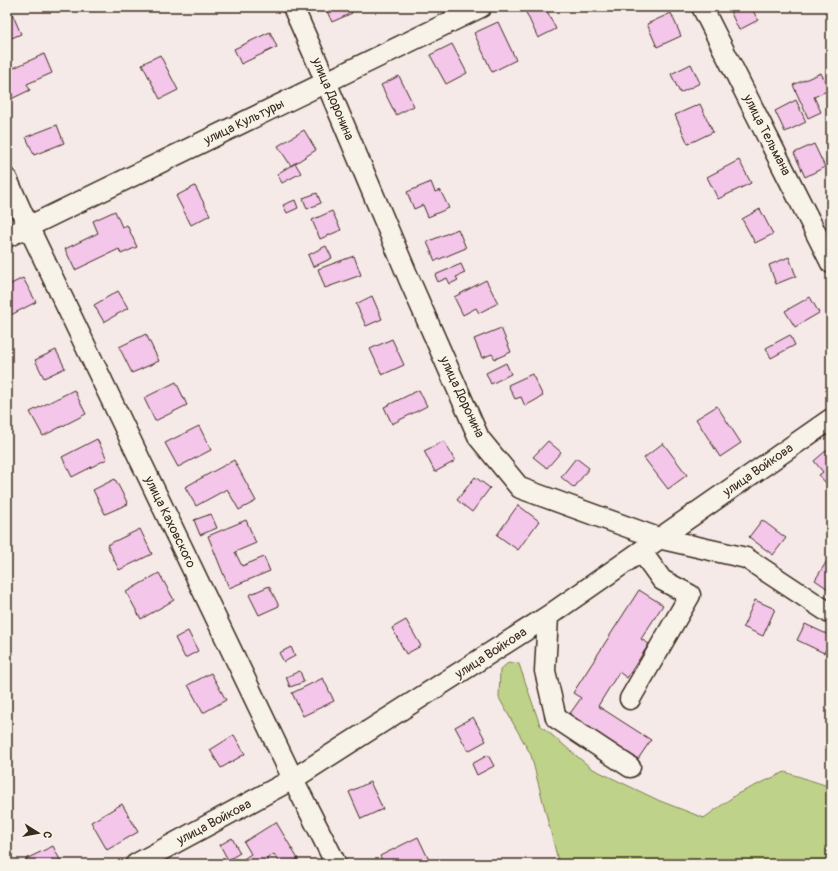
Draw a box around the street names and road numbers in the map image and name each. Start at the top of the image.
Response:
street label: улица Доронина [308,54,358,143]
street label: улица Тельмана [739,91,794,178]
street label: улица Культуры [200,96,287,149]
street label: улица Доронина [436,353,488,440]
street label: улица Войкова [719,440,796,501]
street label: улица Каховского [140,473,199,571]
street label: улица Войкова [451,624,530,683]
street label: улица Войкова [173,796,254,849]

